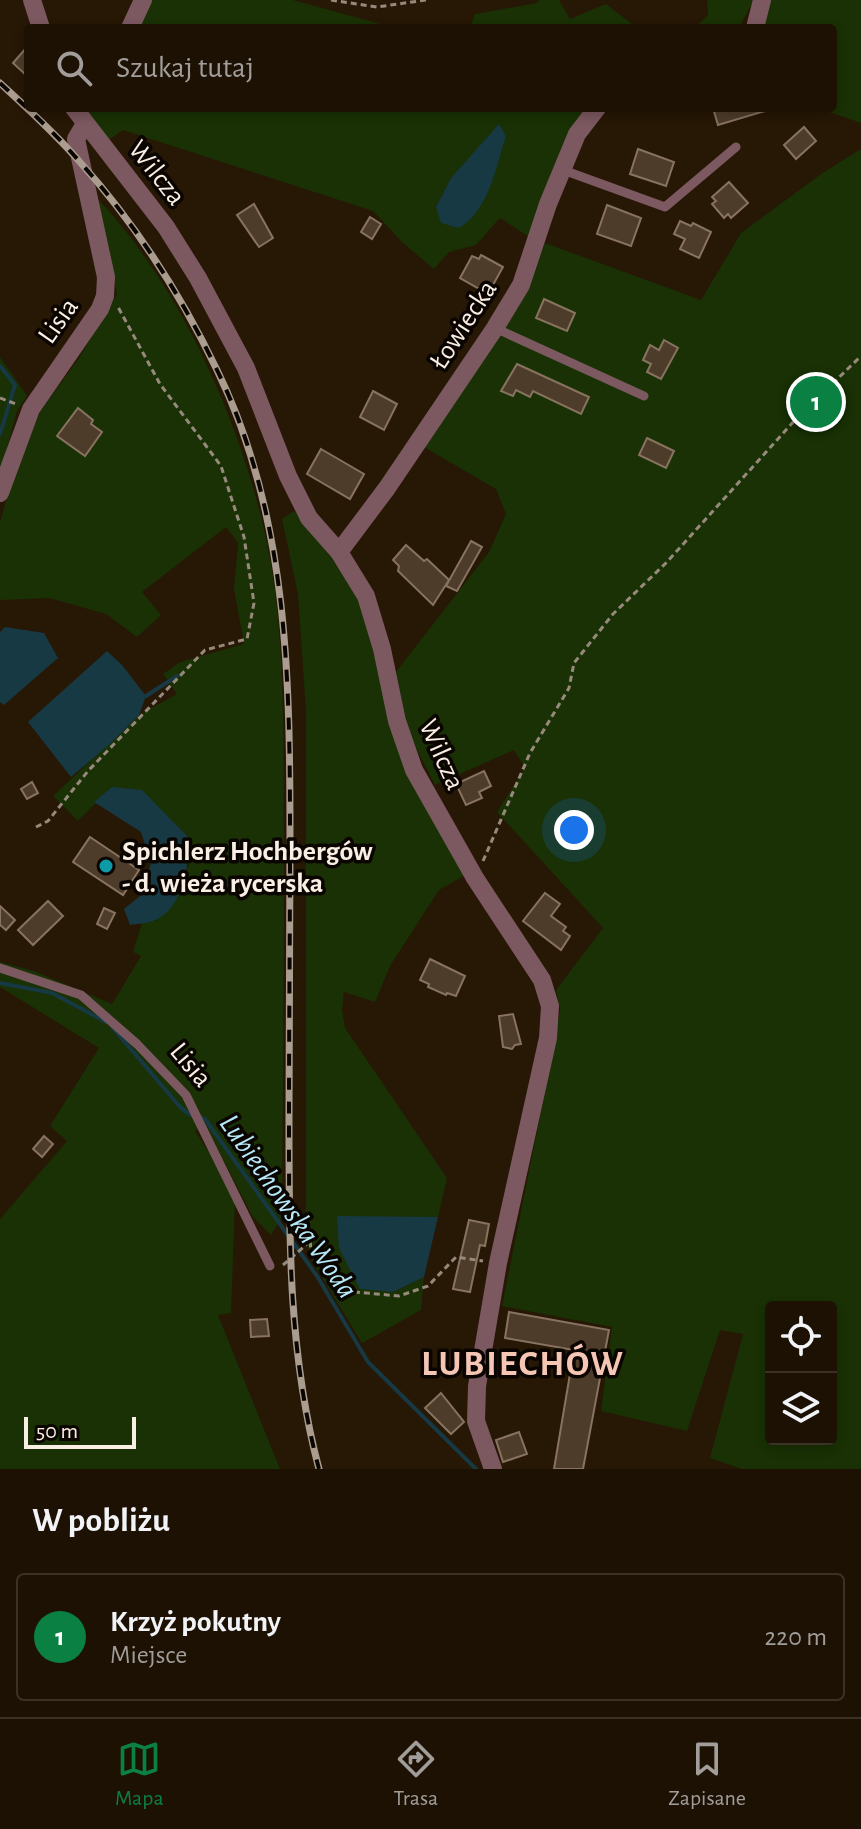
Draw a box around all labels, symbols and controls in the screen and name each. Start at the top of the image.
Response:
search box [24,24,837,112]
icon: search [52,46,96,90]
text: Szukaj tutaj [116,53,254,83]
street label: Wilcza [123,135,190,211]
street label: Łowiecka [425,276,503,374]
street label: Lisia [33,293,84,349]
pin: 1 [790,372,842,432]
street label: Wilcza [413,715,469,794]
your location [554,810,594,850]
place label: Spichlerz Hochbergów - d. wieża rycerska [122,838,373,898]
marker: Spichlerz Hochbergów - d. wieża rycerska [97,857,115,875]
street label: Lisia [164,1038,217,1093]
water label: Lubiechowska Woda [214,1109,363,1304]
map controls [765,1301,837,1445]
button: locate [765,1301,837,1373]
district label: LUBIECHÓW [421,1343,625,1382]
button: layers [765,1373,837,1445]
scale bar [24,1413,136,1449]
text: 50 m [36,1420,78,1442]
text: W pobliżu [32,1504,170,1538]
text: Krzyż pokutny [110,1607,281,1637]
text: 1 [55,1624,65,1650]
text: 220 m [765,1624,827,1650]
text: Miejsce [110,1642,187,1668]
tab: Mapa [115,1737,164,1811]
tab: Trasa [394,1737,438,1811]
tab: Zapisane [668,1737,746,1811]

